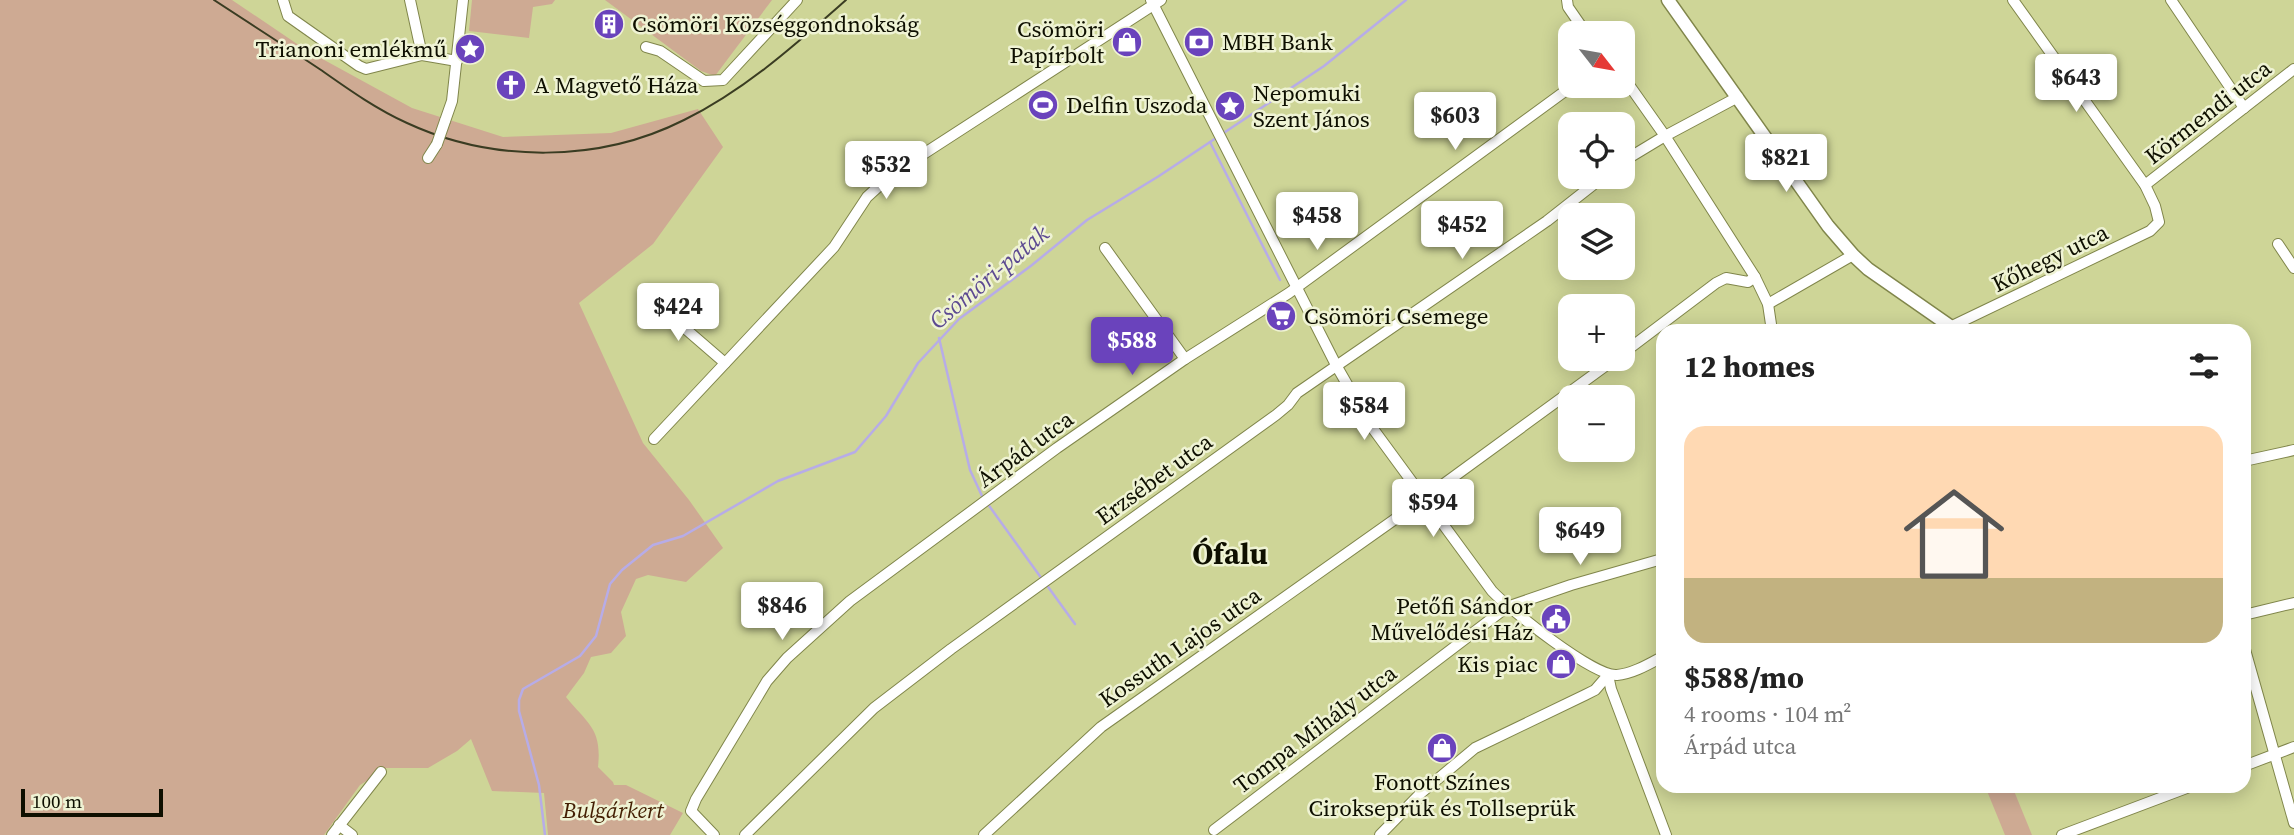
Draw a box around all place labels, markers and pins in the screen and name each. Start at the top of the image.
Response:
building icon: Csömöri Községgondnokság [592,7,626,41]
place label: Csömöri Községgondnokság [632,8,919,40]
place label: Csömöri Papírbolt [1009,13,1105,71]
shop icon: Csömöri Papírbolt [1110,25,1144,59]
bank icon: MBH Bank [1182,25,1216,59]
place label: MBH Bank [1222,26,1333,58]
place icon: Trianoni emlékmű [453,32,487,66]
place label: Trianoni emlékmű [256,33,447,65]
pin: $643 [2035,54,2117,114]
church icon: A Magvető Háza [494,68,528,102]
place label: A Magvető Háza [534,69,699,101]
place label: Nepomuki Szent János [1253,77,1370,135]
sports icon: Delfin Uszoda [1026,88,1060,122]
place label: Delfin Uszoda [1066,89,1208,121]
place icon: Nepomuki Szent János [1213,89,1247,123]
pin: $603 [1414,92,1496,152]
pin: $821 [1745,134,1827,194]
pin: $532 [845,142,927,201]
pin: $458 [1276,192,1358,252]
pin: $452 [1421,202,1503,261]
pin: $424 [637,284,719,343]
supermarket icon: Csömöri Csemege [1264,299,1298,333]
place label: Csömöri Csemege [1304,300,1489,332]
pin: $588 [1091,318,1173,377]
pin: $584 [1323,382,1405,442]
pin: $594 [1392,480,1474,539]
pin: $649 [1539,508,1621,567]
pin: $846 [741,582,823,642]
place label: Petőfi Sándor Művelődési Ház [1371,590,1533,648]
public building icon: Petőfi Sándor Művelődési Ház [1539,602,1573,636]
shop icon: Kis piac [1544,647,1578,681]
place label: Kis piac [1457,648,1538,680]
shop icon: Fonott Színes Cirokseprük és Tollseprük [1425,731,1459,765]
place label: Fonott Színes Cirokseprük és Tollseprük [1308,766,1576,824]

